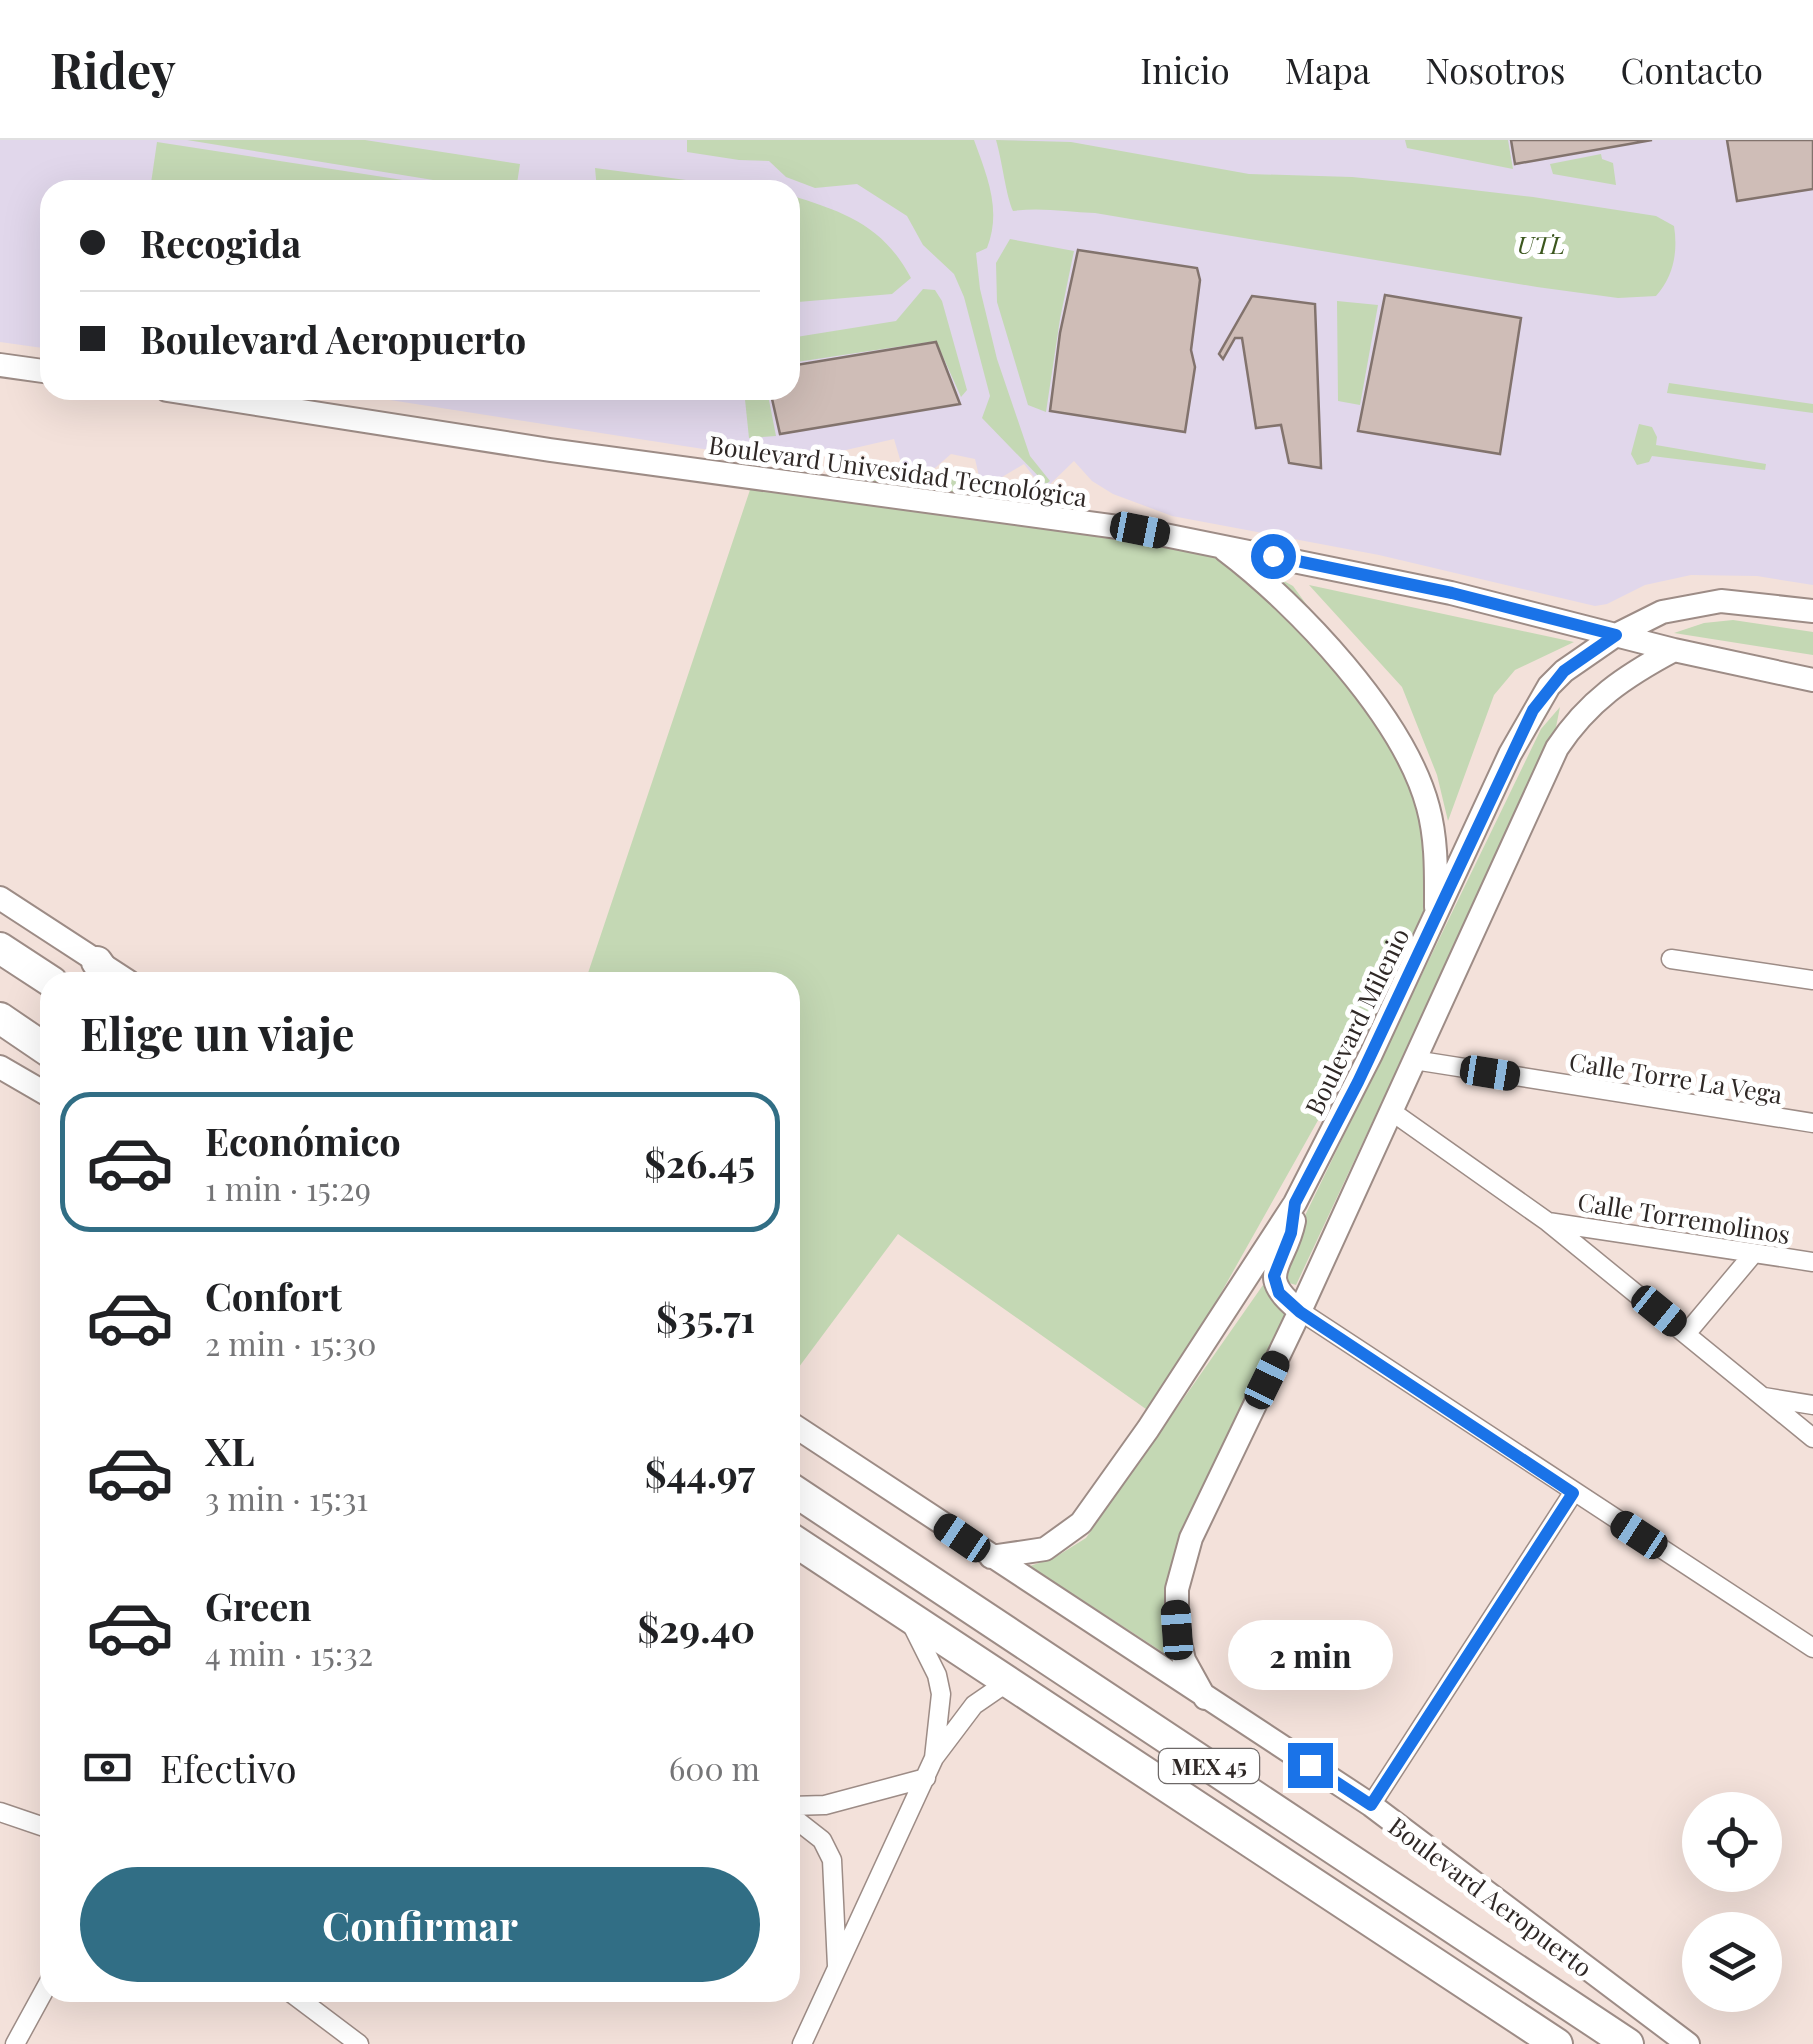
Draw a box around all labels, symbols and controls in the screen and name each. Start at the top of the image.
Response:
text: Ridey [50,37,176,101]
text: Inicio [1140,46,1230,93]
text: Mapa [1285,46,1370,93]
text: Nosotros [1425,46,1565,93]
text: Contacto [1620,46,1763,93]
text: Recogida [140,217,301,268]
park label: UTL [1517,227,1565,260]
text: Boulevard Aeropuerto [140,313,526,364]
street label: Boulevard Univesidad Tecnológica [707,427,1090,513]
car [1108,510,1172,550]
route start [1251,534,1296,579]
street label: Boulevard Milenio [1297,922,1415,1120]
text: Elige un viaje [80,1002,355,1062]
street label: Calle Torre La Vega [1567,1044,1785,1110]
car [1458,1053,1522,1093]
text: Económico [205,1115,401,1166]
icon: car [85,1117,175,1207]
text: $26.45 [644,1137,755,1188]
text: 1 min · 15:29 [205,1166,371,1209]
street label: Calle Torremolinos [1576,1184,1792,1250]
text: Confort [205,1270,342,1321]
icon: car [85,1272,175,1362]
car [1626,1280,1692,1342]
text: $35.71 [656,1292,755,1343]
text: 2 min · 15:30 [205,1321,376,1364]
car [1240,1346,1294,1414]
text: XL [205,1425,254,1476]
icon: car [85,1427,175,1517]
text: $44.97 [645,1447,755,1498]
text: 3 min · 15:31 [205,1476,368,1519]
car [1606,1506,1672,1564]
car [929,1509,995,1567]
text: Green [205,1580,312,1631]
icon: car [85,1582,175,1672]
car [1160,1599,1194,1661]
text: $29.40 [637,1602,755,1653]
callout: 2 min [1228,1620,1392,1690]
text: 4 min · 15:32 [205,1631,373,1674]
text: 2 min [1269,1633,1352,1676]
icon: cash [80,1740,135,1795]
text: Efectivo [160,1742,296,1793]
route end [1288,1743,1333,1788]
text: 600 m [669,1746,760,1789]
road number: MEX 45 [1159,1749,1259,1783]
map controls [1682,1792,1782,2012]
button: locate [1682,1792,1782,1892]
street label: Boulevard Aeropuerto [1383,1809,1599,1983]
button: Confirmar [80,1867,760,1982]
button: layers [1682,1912,1782,2012]

